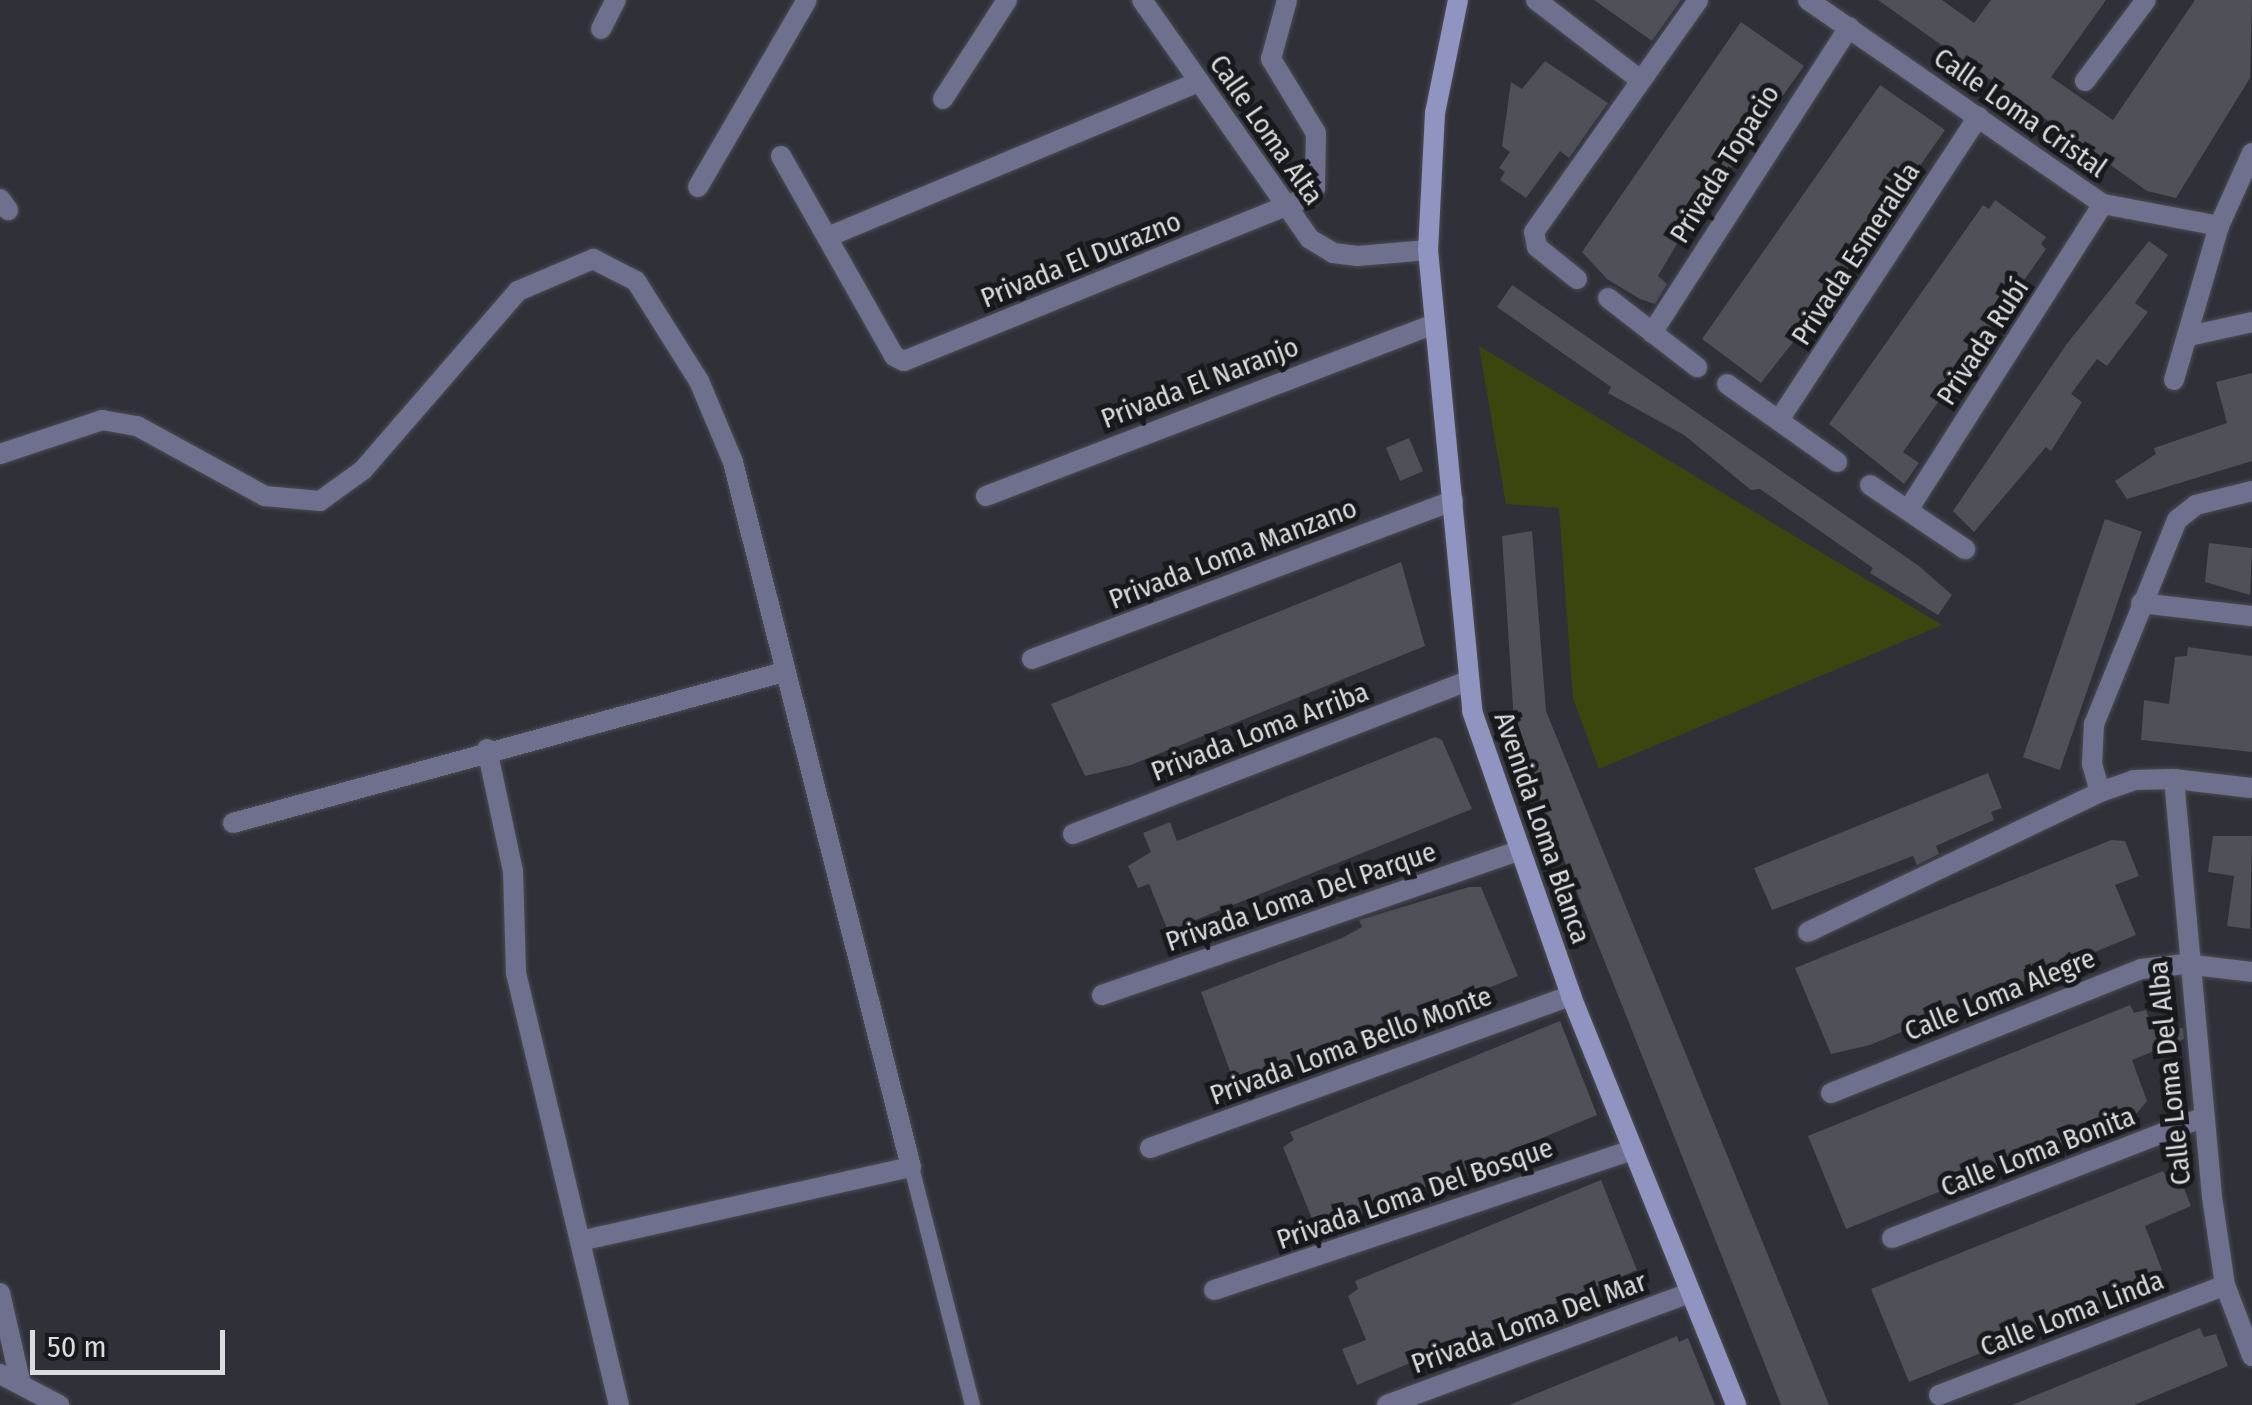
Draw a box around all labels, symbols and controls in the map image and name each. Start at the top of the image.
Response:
street label: Calle Loma Cristal [1927,41,2113,185]
street label: Calle Loma Alta [1202,48,1330,212]
street label: Privada Topacio [1663,79,1787,249]
street label: Privada Esmeralda [1785,157,1927,351]
street label: Privada El Durazno [976,205,1186,315]
street label: Privada Rubí [1930,273,2036,411]
street label: Privada El Naranjo [1097,330,1303,436]
street label: Privada Loma Manzano [1104,491,1362,617]
street label: Privada Loma Arriba [1147,675,1373,789]
street label: Avenida Loma Blanca [1487,708,1597,948]
street label: Privada Loma Del Parque [1161,835,1441,959]
street label: Calle Loma Alegre [1900,941,2100,1049]
street label: Calle Loma Del Alba [2142,959,2198,1187]
street label: Privada Loma Bello Monte [1206,979,1496,1113]
street label: Calle Loma Bonita [1936,1100,2140,1204]
street label: Privada Loma Del Bosque [1272,1131,1558,1257]
street label: Calle Loma Linda [1976,1264,2168,1364]
street label: Privada Loma Del Mar [1407,1265,1651,1381]
scale bar [35,1310,230,1372]
text: 50 m [47,1329,107,1365]

